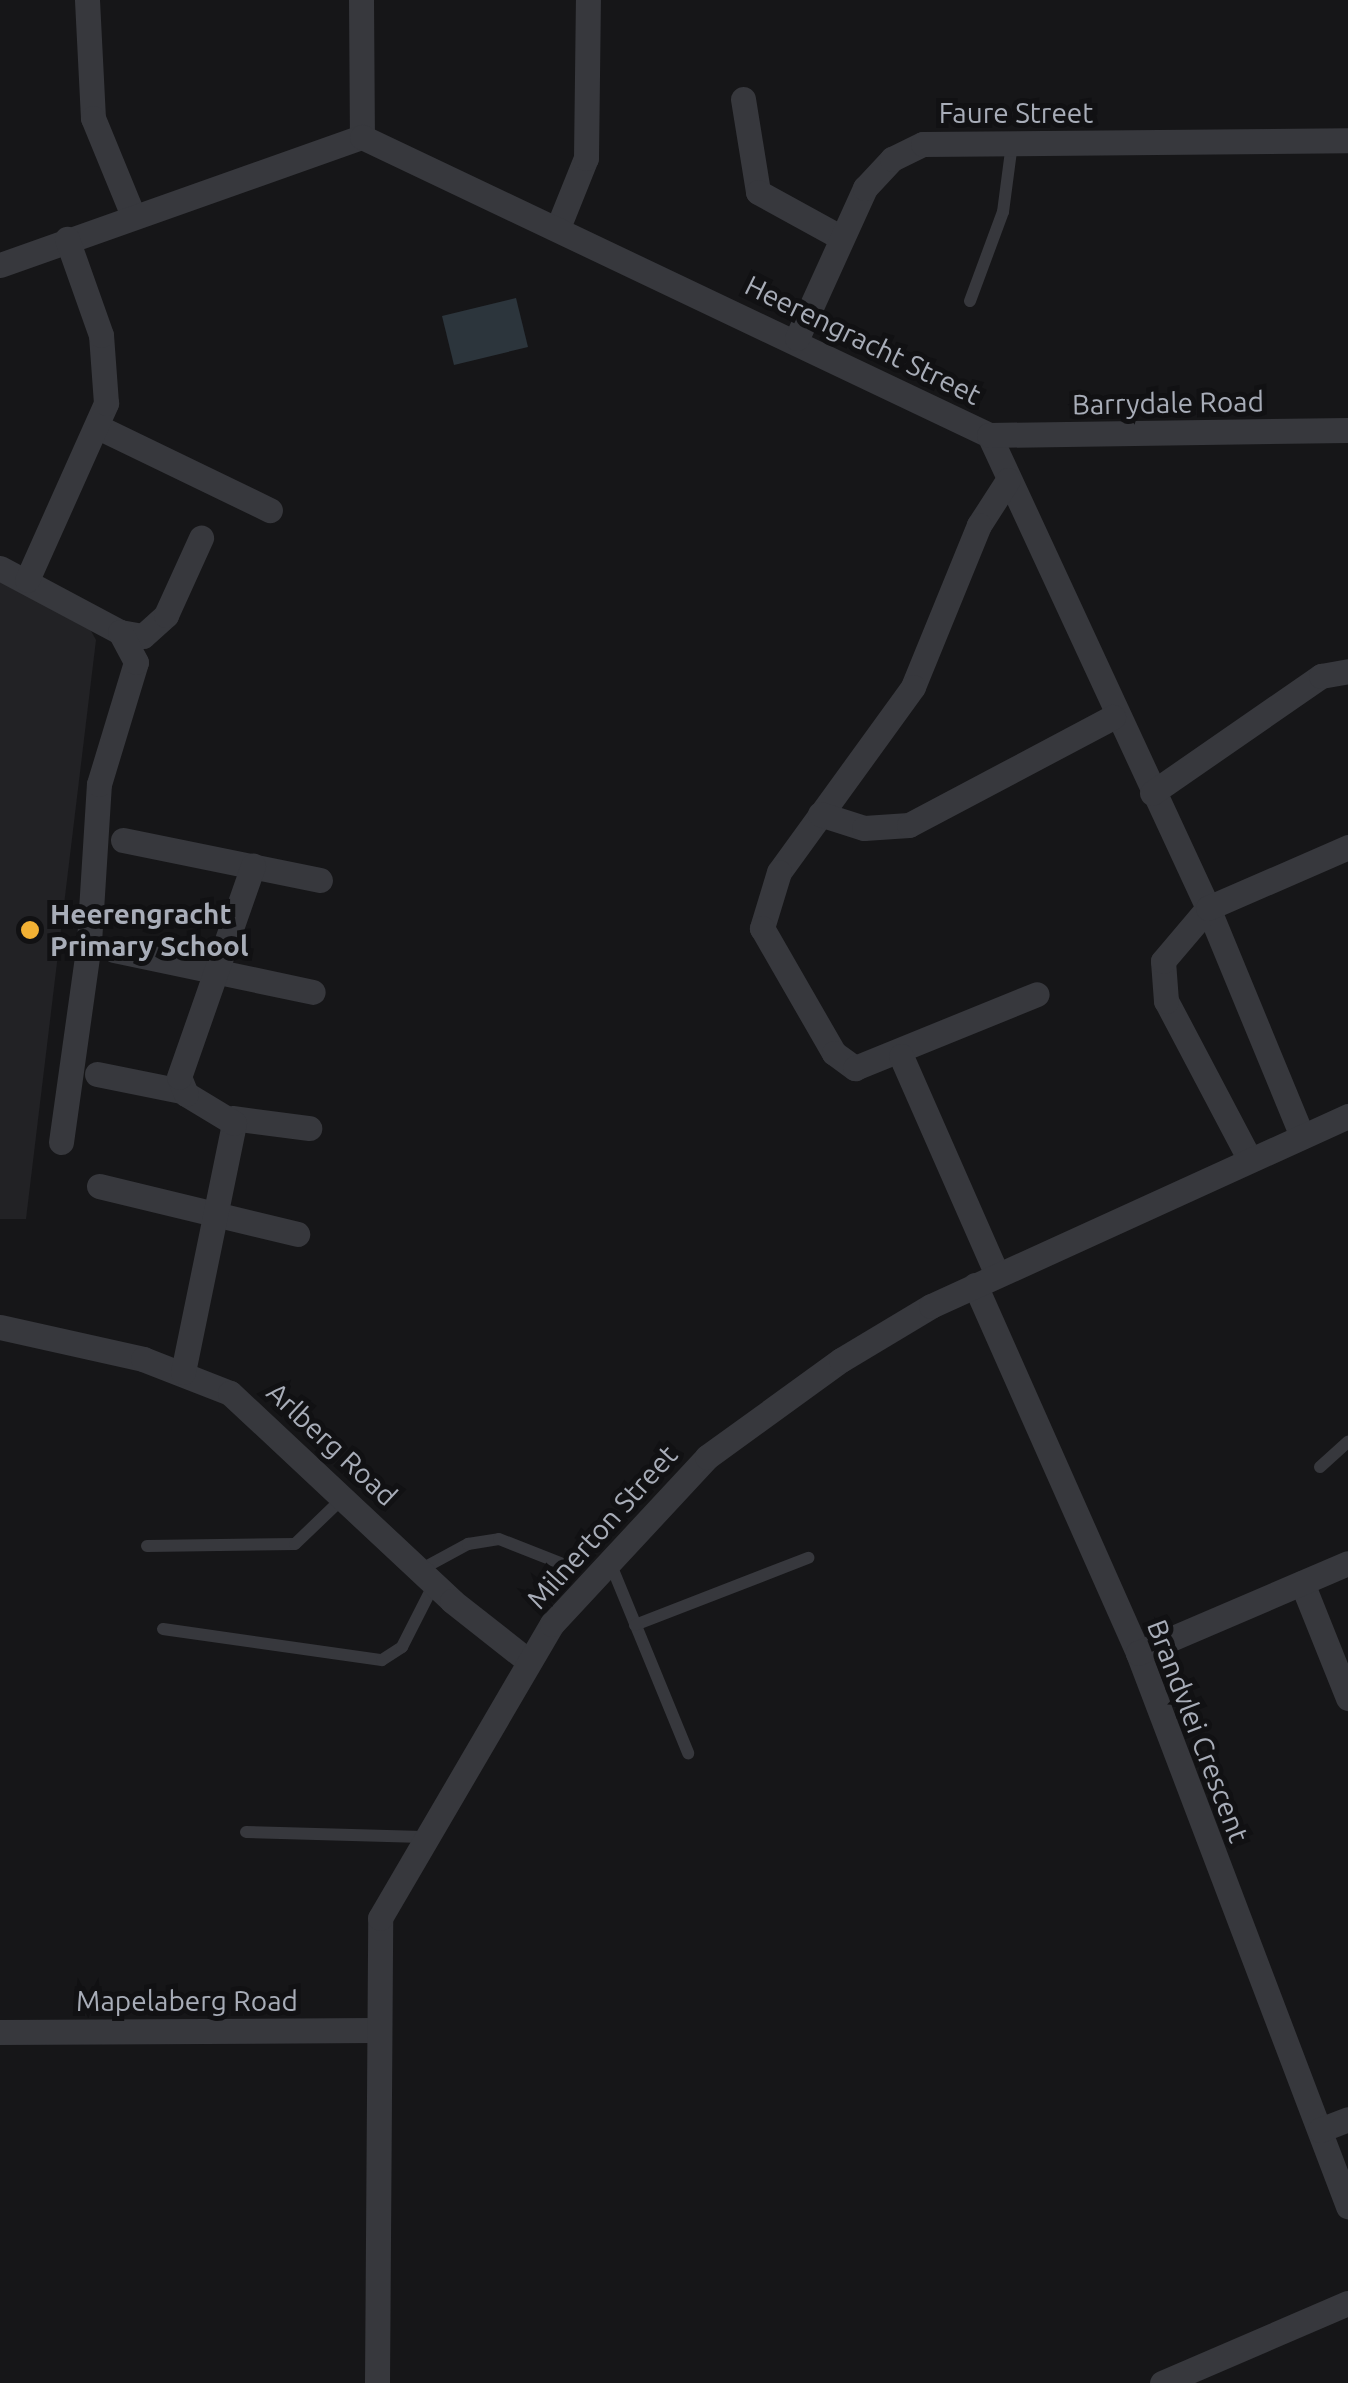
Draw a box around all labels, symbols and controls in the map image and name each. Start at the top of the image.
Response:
street label: Faure Street [939,96,1093,130]
street label: Heerengracht Street [740,268,986,412]
street label: Barrydale Road [1072,385,1264,421]
place label: Heerengracht Primary School [50,897,248,963]
marker: Heerengracht Primary School [19,919,41,941]
street label: Arlberg Road [260,1375,404,1513]
street label: Milnerton Street [520,1438,684,1616]
street label: Brandvlei Crescent [1140,1615,1256,1847]
street label: Mapelaberg Road [76,1984,298,2018]

